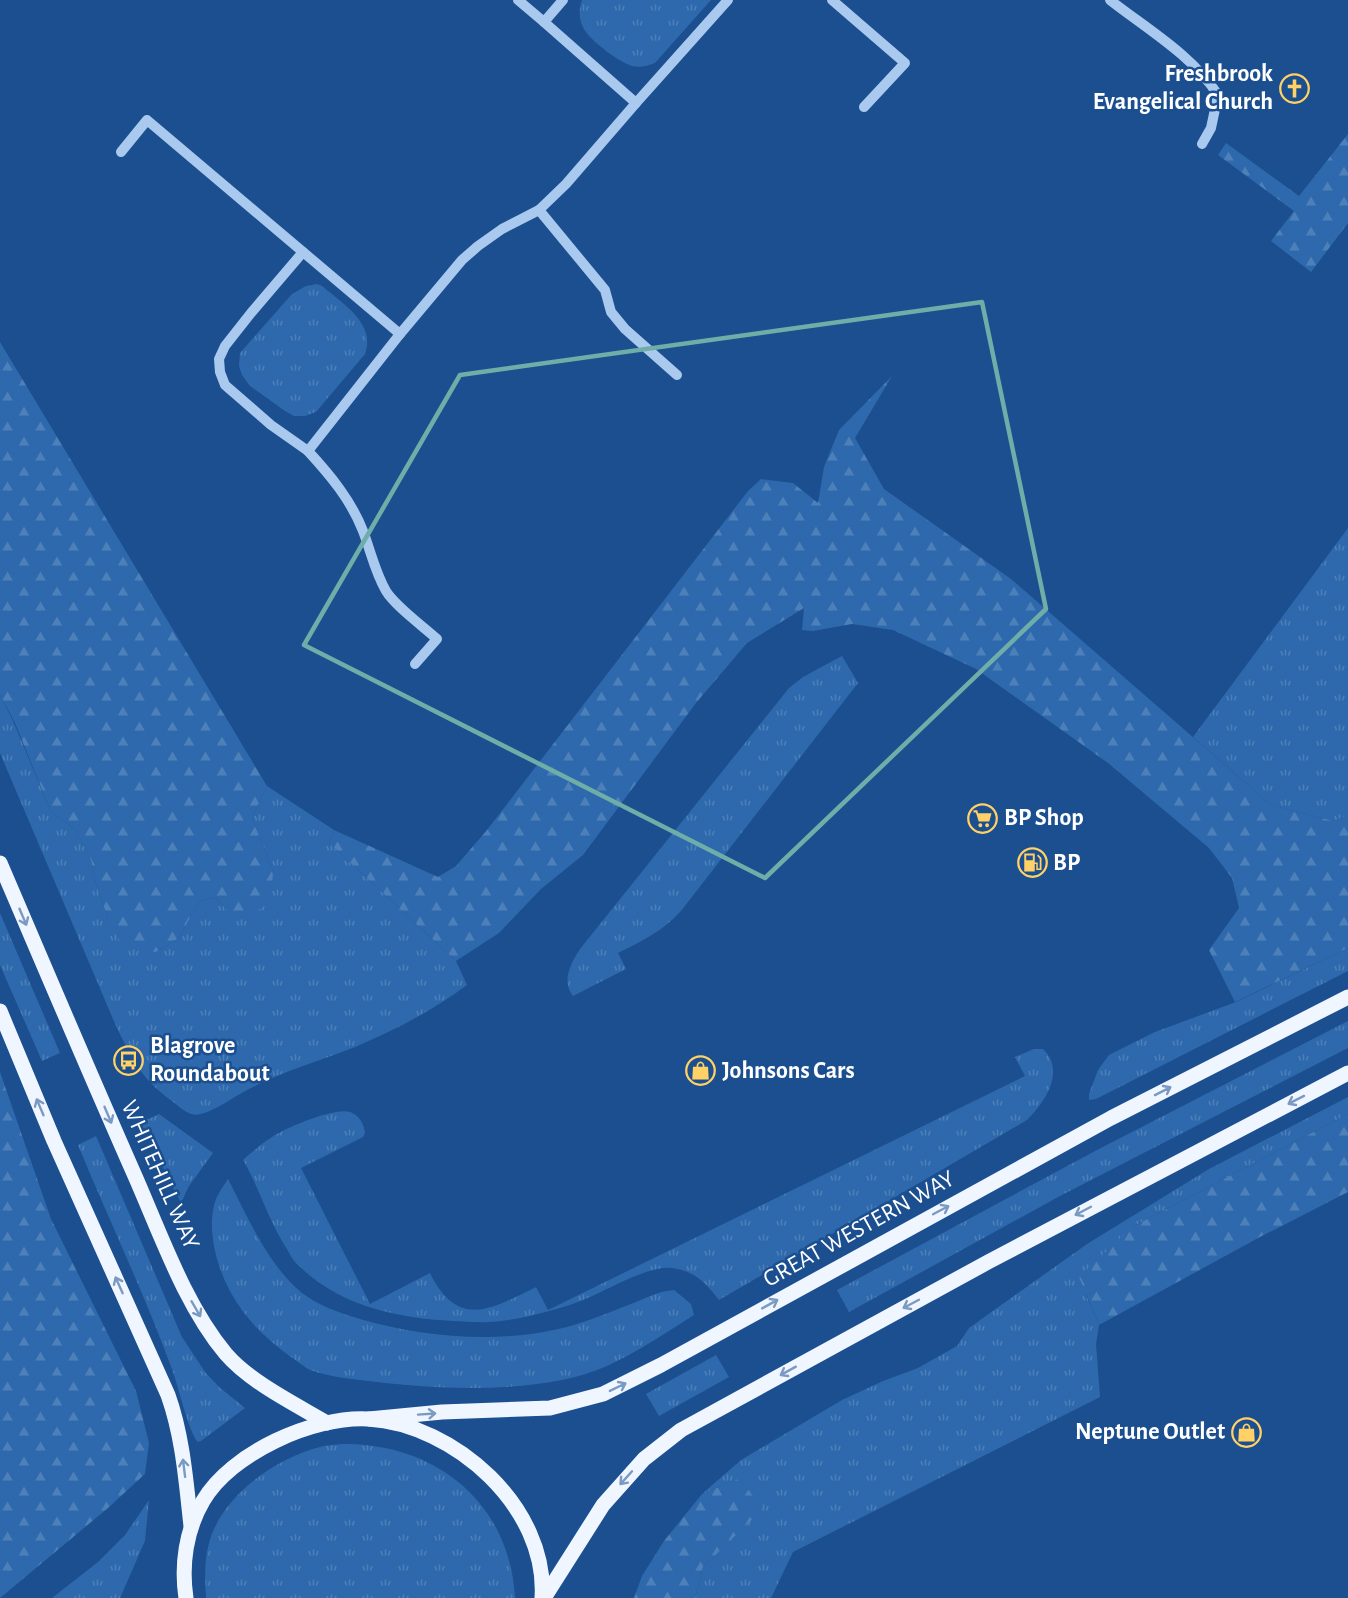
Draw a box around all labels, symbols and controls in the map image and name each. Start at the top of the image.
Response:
place label: Freshbrook Evangelical Church [1093,62,1273,114]
church icon: Freshbrook Evangelical Church [1278,72,1310,104]
supermarket icon: BP Shop [967,802,999,834]
place label: BP Shop [1004,806,1084,830]
fuel station icon: BP [1016,847,1048,879]
place label: BP [1053,851,1080,875]
one-way arrow [18,907,29,926]
place label: Blagrove Roundabout [150,1034,270,1086]
bus stop icon: Blagrove Roundabout [113,1044,145,1076]
shop icon: Johnsons Cars [685,1055,717,1087]
place label: Johnsons Cars [722,1059,855,1083]
one-way arrow [1154,1085,1172,1096]
one-way arrow [1288,1094,1305,1106]
street label: WHITEHILL WAY [116,1097,204,1253]
one-way arrow [34,1098,45,1117]
one-way arrow [103,1106,115,1124]
street label: GREAT WESTERN WAY [759,1166,959,1292]
one-way arrow [932,1204,949,1216]
one-way arrow [1075,1205,1092,1217]
one-way arrow [113,1277,124,1295]
one-way arrow [761,1298,778,1310]
one-way arrow [903,1298,920,1310]
one-way arrow [191,1300,203,1317]
one-way arrow [780,1365,797,1377]
one-way arrow [609,1380,627,1392]
one-way arrow [416,1408,436,1419]
shop icon: Neptune Outlet [1230,1416,1262,1448]
place label: Neptune Outlet [1075,1420,1225,1444]
one-way arrow [178,1458,189,1478]
one-way arrow [619,1470,633,1485]

